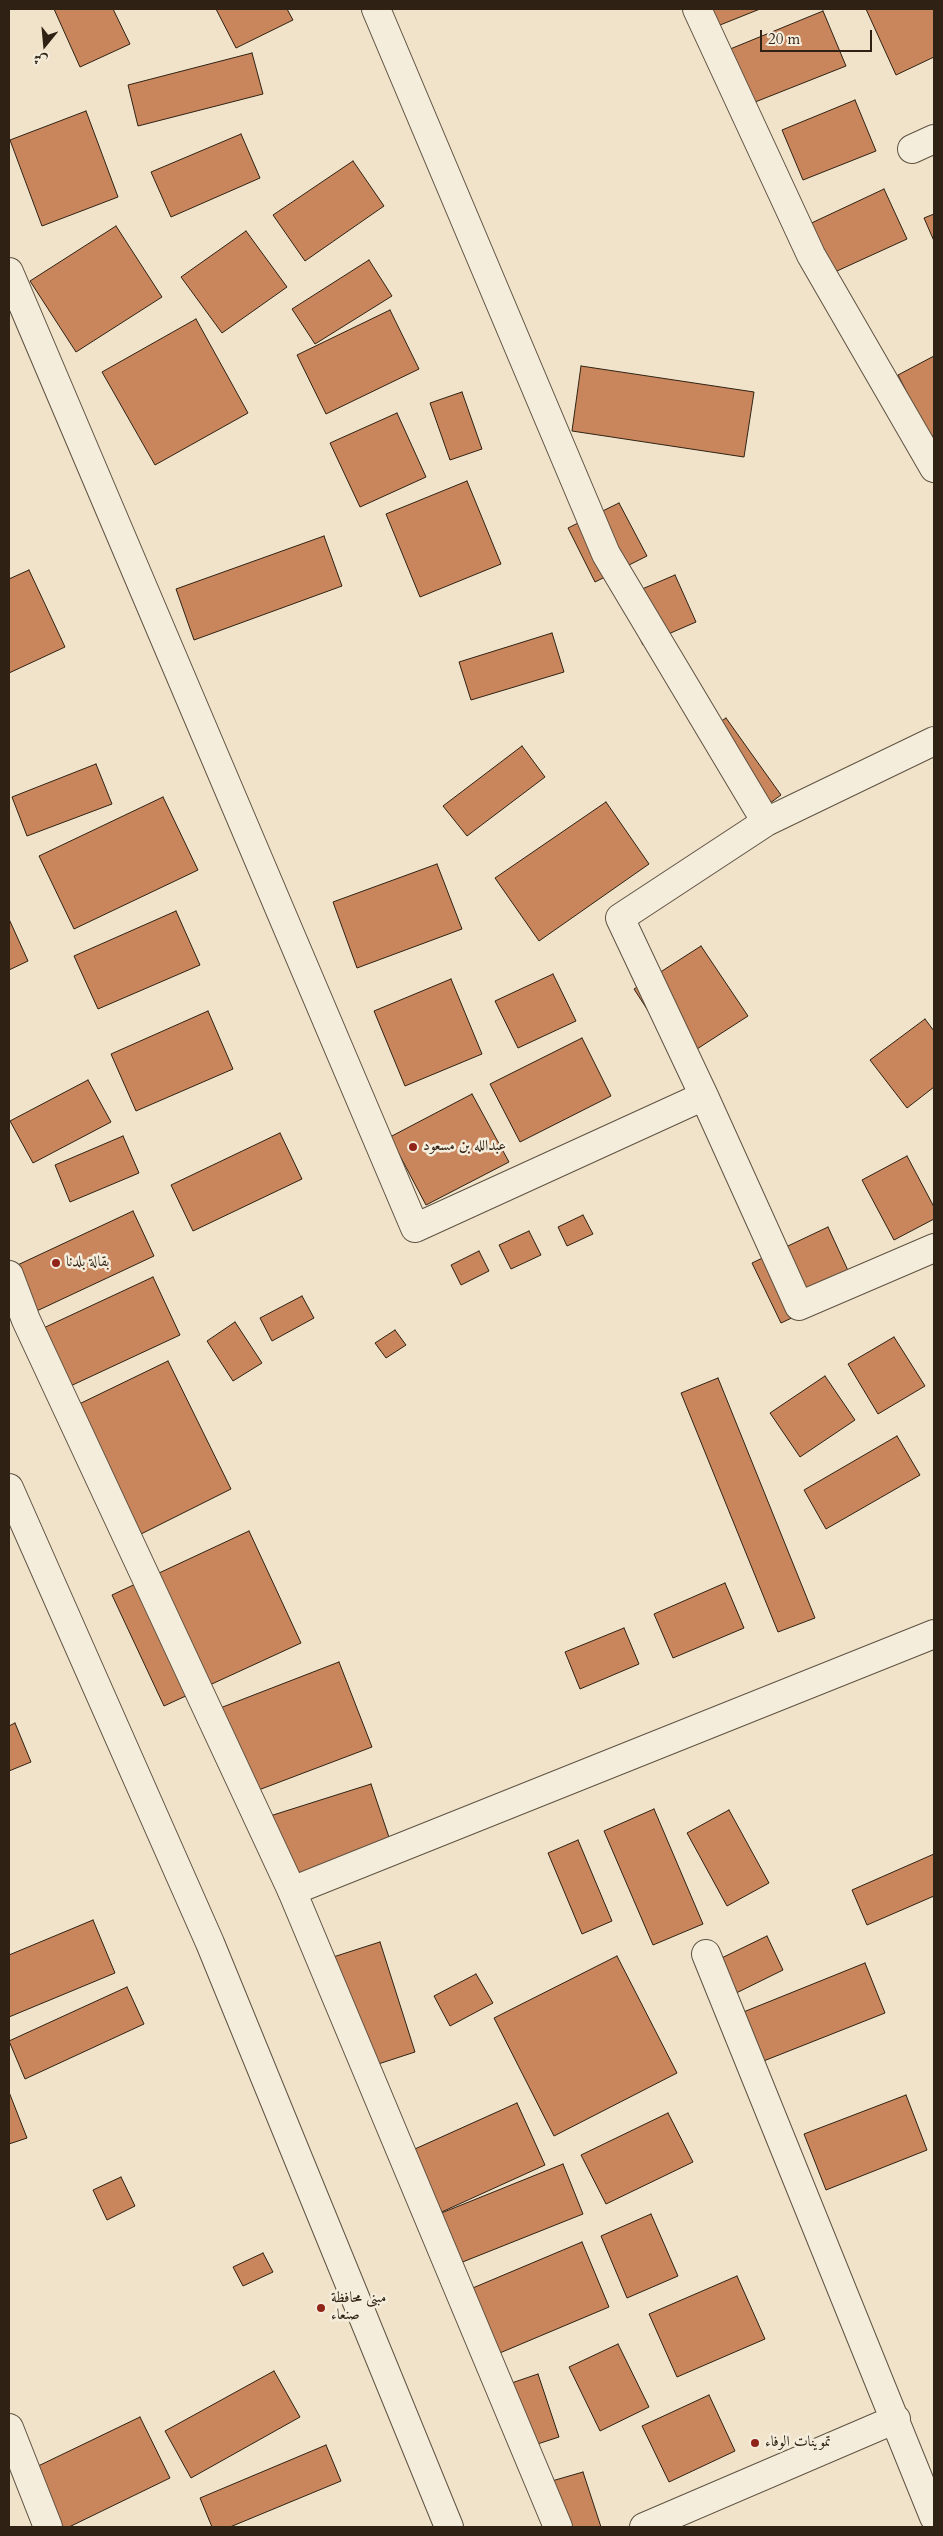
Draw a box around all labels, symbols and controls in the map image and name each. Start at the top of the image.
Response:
north arrow [20,20,70,70]
scale bar [763,20,876,52]
text: 20 m [768,29,800,49]
text: ش [31,49,50,71]
place label: عبدالله بن مسعود [423,1138,506,1156]
marker: عبدالله بن مسعود [407,1141,419,1153]
place label: بقالة بلدنا [66,1254,109,1272]
marker: بقالة بلدنا [50,1257,62,1269]
place label: مبنى محافظة صنعاء [331,2290,386,2325]
marker: مبنى محافظة صنعاء [315,2302,327,2314]
place label: تموينات الوفاء [765,2434,831,2452]
marker: تموينات الوفاء [749,2437,761,2449]

